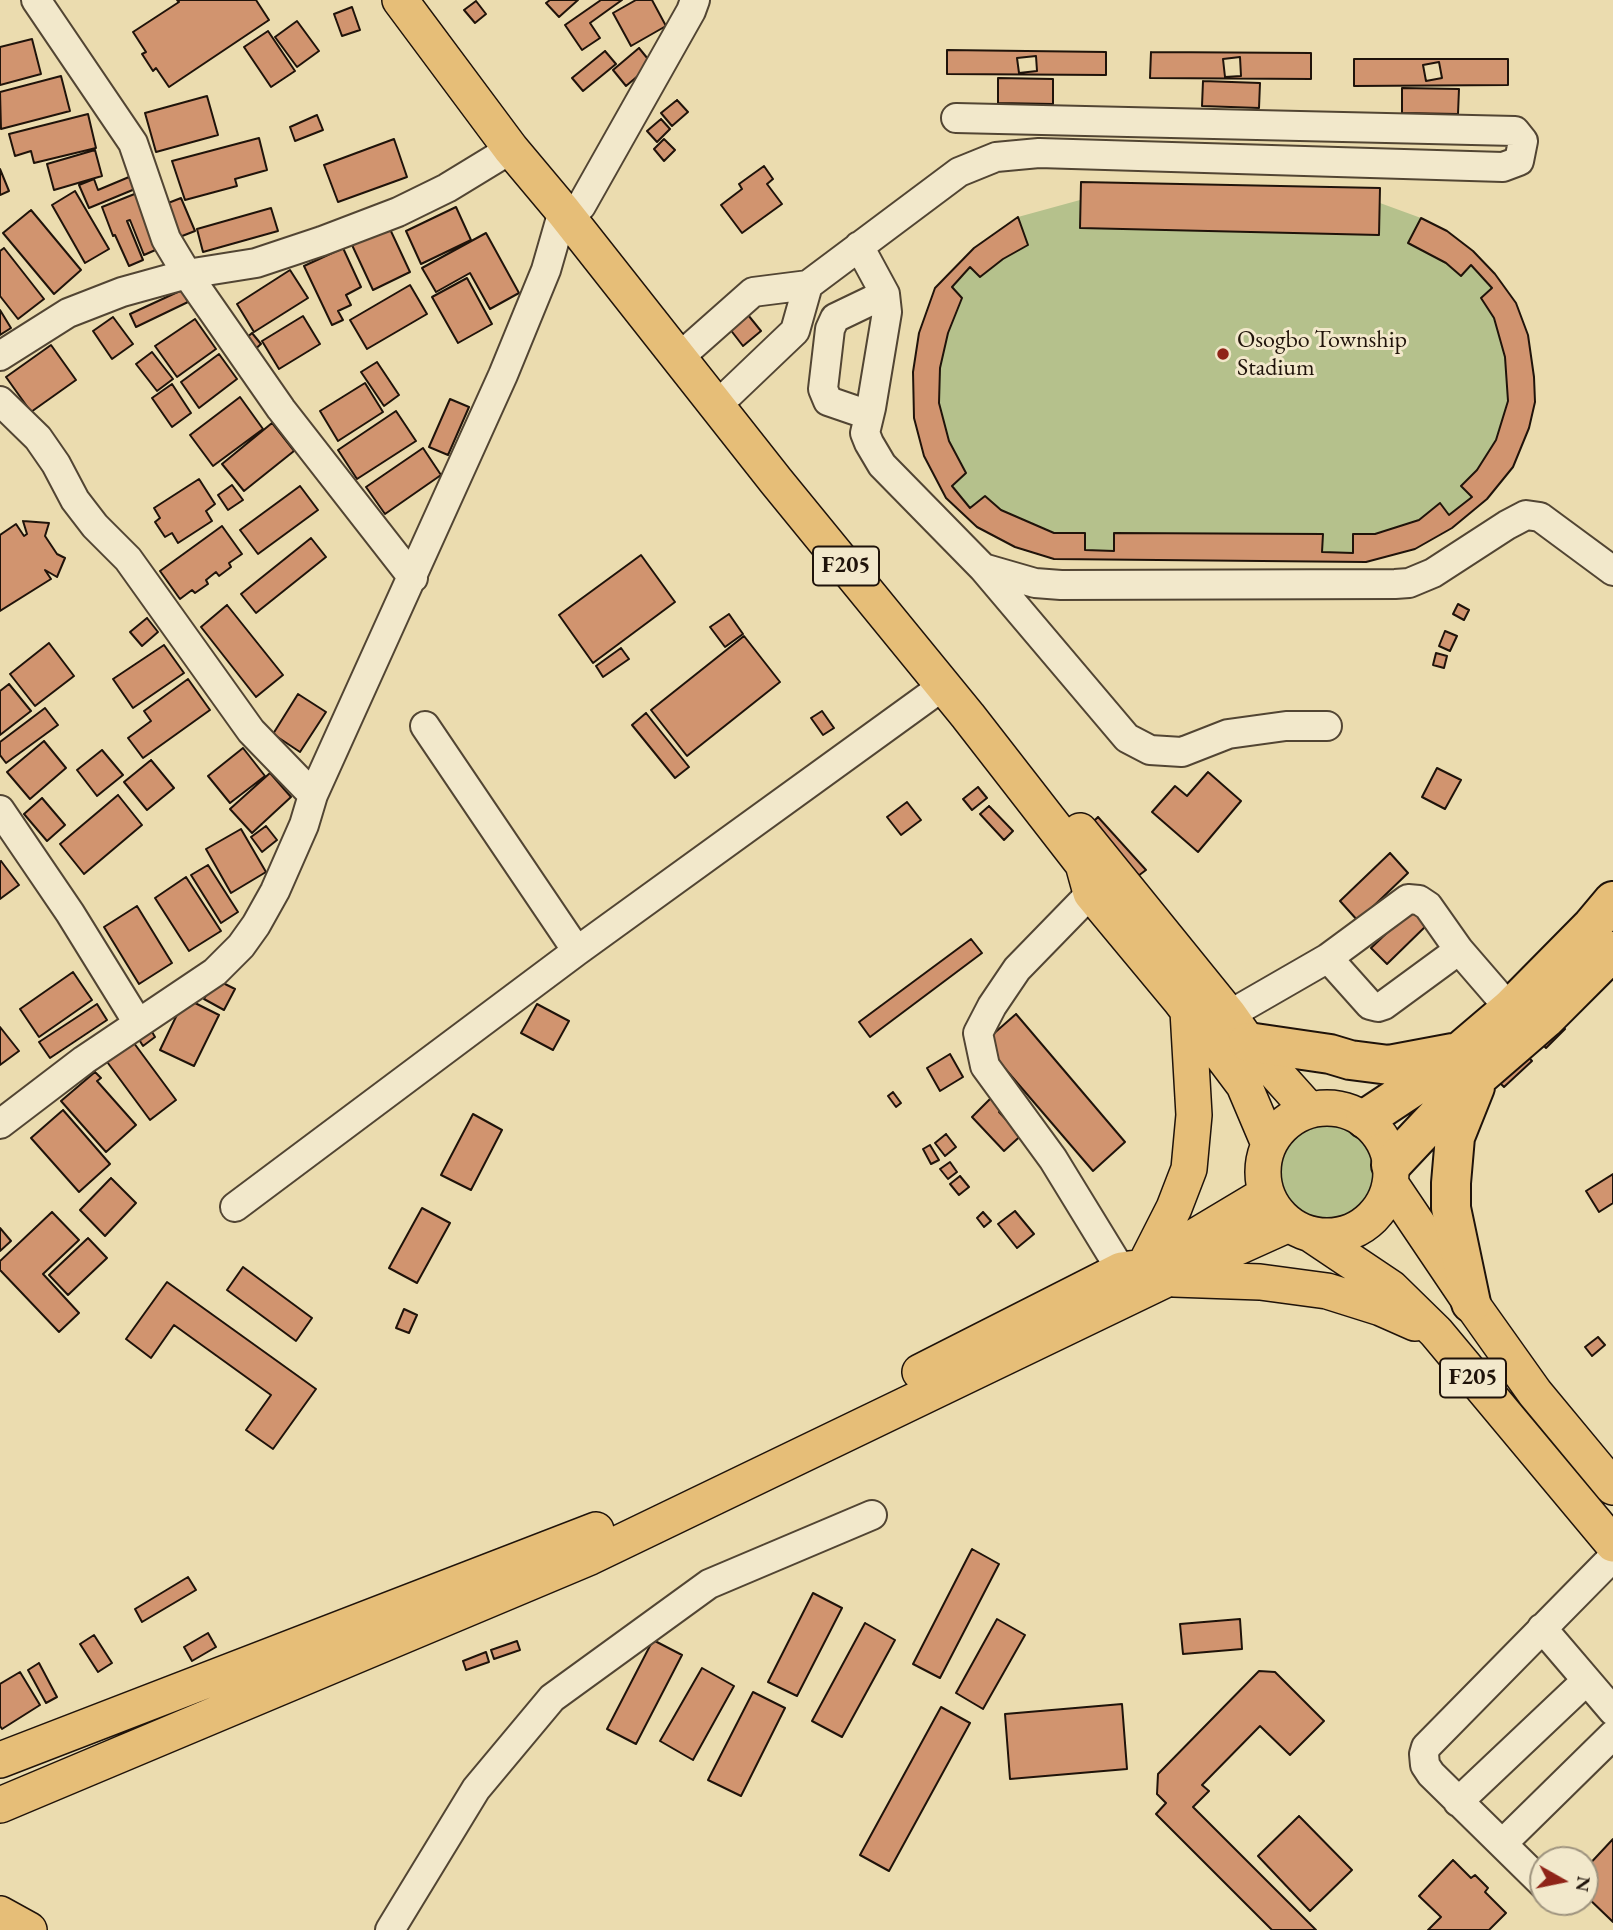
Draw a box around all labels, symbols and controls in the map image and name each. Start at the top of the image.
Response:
place label: Osogbo Township Stadium [1237,326,1407,382]
marker: Osogbo Township Stadium [1215,346,1231,362]
road number: F205 [813,546,879,586]
road number: F205 [1440,1358,1506,1398]
north arrow [1529,1846,1599,1916]
text: N [1570,1875,1597,1894]

